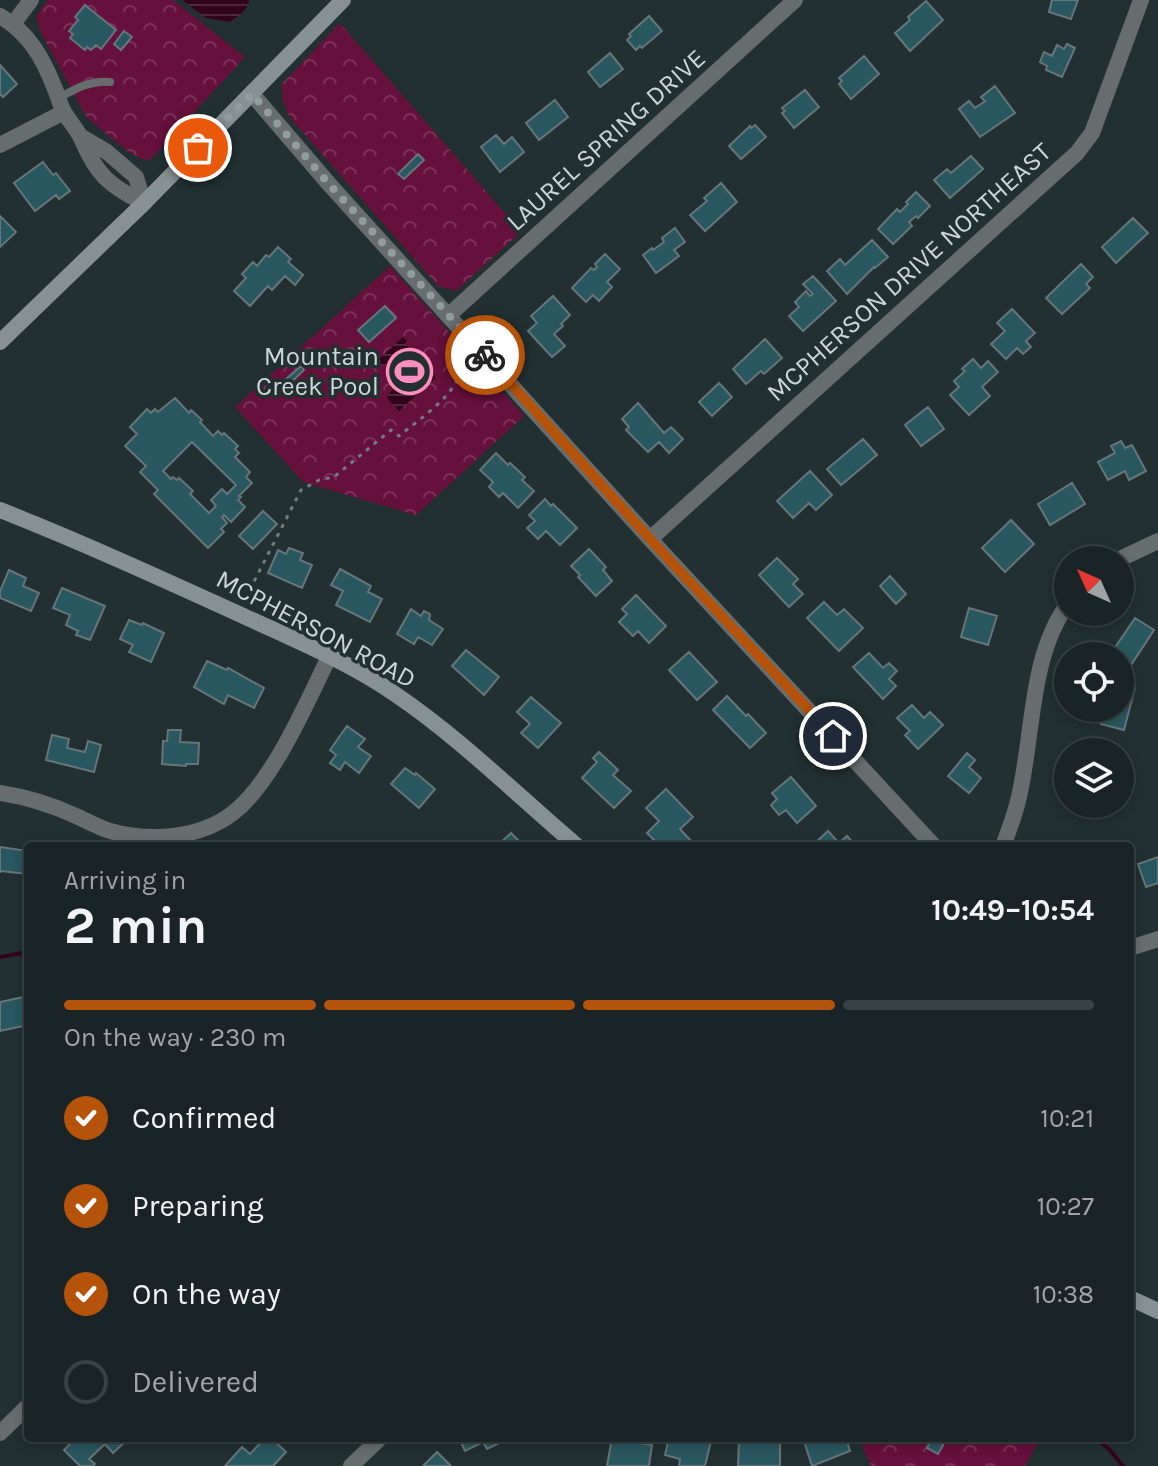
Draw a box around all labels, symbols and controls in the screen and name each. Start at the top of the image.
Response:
street label: LAUREL SPRING DRIVE [500,43,712,237]
pin [164,114,232,182]
icon: bag [176,126,220,170]
street label: MCPHERSON DRIVE NORTHEAST [761,136,1057,408]
courier [445,315,525,395]
icon: bike [463,333,507,377]
place label: Mountain Creek Pool [256,341,379,402]
sports icon: Mountain Creek Pool [386,347,434,395]
north arrow [1054,546,1134,626]
map controls [1054,546,1134,818]
street label: MCPHERSON ROAD [211,563,421,695]
button: locate [1054,642,1134,722]
pin [799,702,867,770]
icon: home [811,714,855,758]
button: layers [1054,738,1134,818]
text: Arriving in [64,865,186,896]
text: 10:49–10:54 [931,892,1094,928]
text: 2 min [64,895,207,956]
text: On the way · 230 m [64,1022,286,1053]
icon: check [64,1096,108,1140]
text: Confirmed [132,1100,276,1136]
text: 10:21 [1040,1103,1094,1134]
icon: check [64,1184,108,1228]
text: Preparing [132,1188,264,1224]
text: 10:27 [1037,1191,1094,1222]
icon: check [64,1272,108,1316]
text: On the way [132,1276,281,1312]
text: 10:38 [1033,1279,1094,1310]
text: Delivered [132,1364,259,1400]

